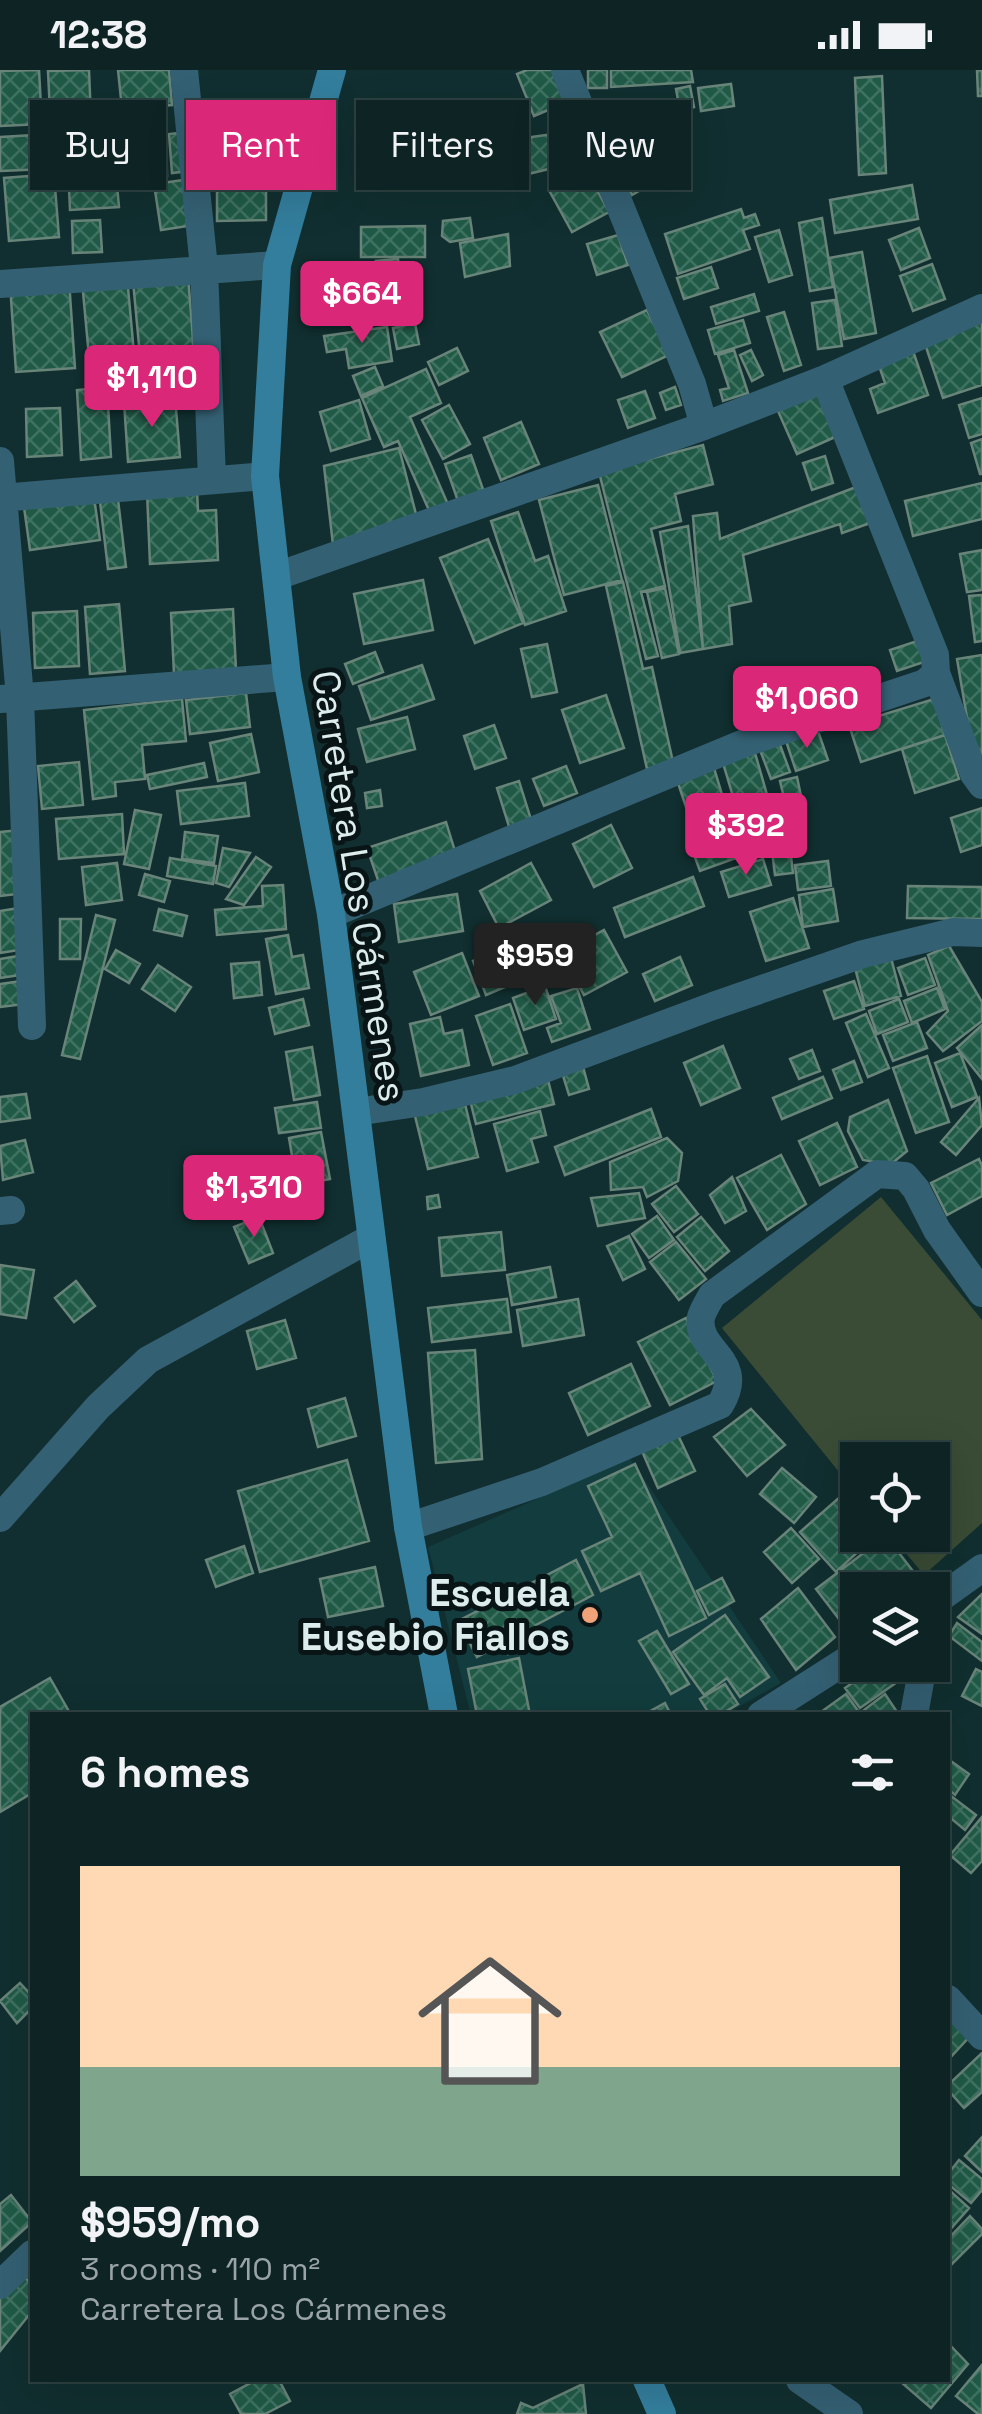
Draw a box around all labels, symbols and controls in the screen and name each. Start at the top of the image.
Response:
text: 12:38 [50,11,147,59]
chip: Buy [30,100,166,190]
chip: Rent [186,100,336,190]
chip: Filters [356,100,529,190]
chip: New [549,100,691,190]
pin: $664 [303,261,421,346]
text: $664 [322,273,402,313]
pin: $1,110 [71,345,233,430]
text: $1,110 [106,357,198,397]
pin: $1,060 [726,666,888,751]
street label: Carretera Los Cármenes [301,667,417,1105]
text: $1,060 [755,678,859,718]
pin: $392 [687,793,805,878]
text: $392 [707,805,785,845]
pin: $959 [476,923,594,1008]
text: $959 [496,935,574,975]
pin: $1,310 [173,1155,335,1240]
text: $1,310 [205,1167,303,1207]
map controls [840,1442,950,1682]
button: locate [840,1442,950,1552]
place label: Escuela Eusebio Fiallos [301,1569,570,1661]
button: layers [840,1572,950,1682]
marker: Escuela Eusebio Fiallos [579,1604,601,1626]
icon: filters [845,1745,900,1800]
text: 6 homes [80,1746,250,1799]
icon: home [400,1931,580,2111]
text: $959/mo [80,2196,260,2249]
text: 3 rooms · 110 m² [80,2249,320,2289]
text: Carretera Los Cármenes [80,2289,447,2329]

